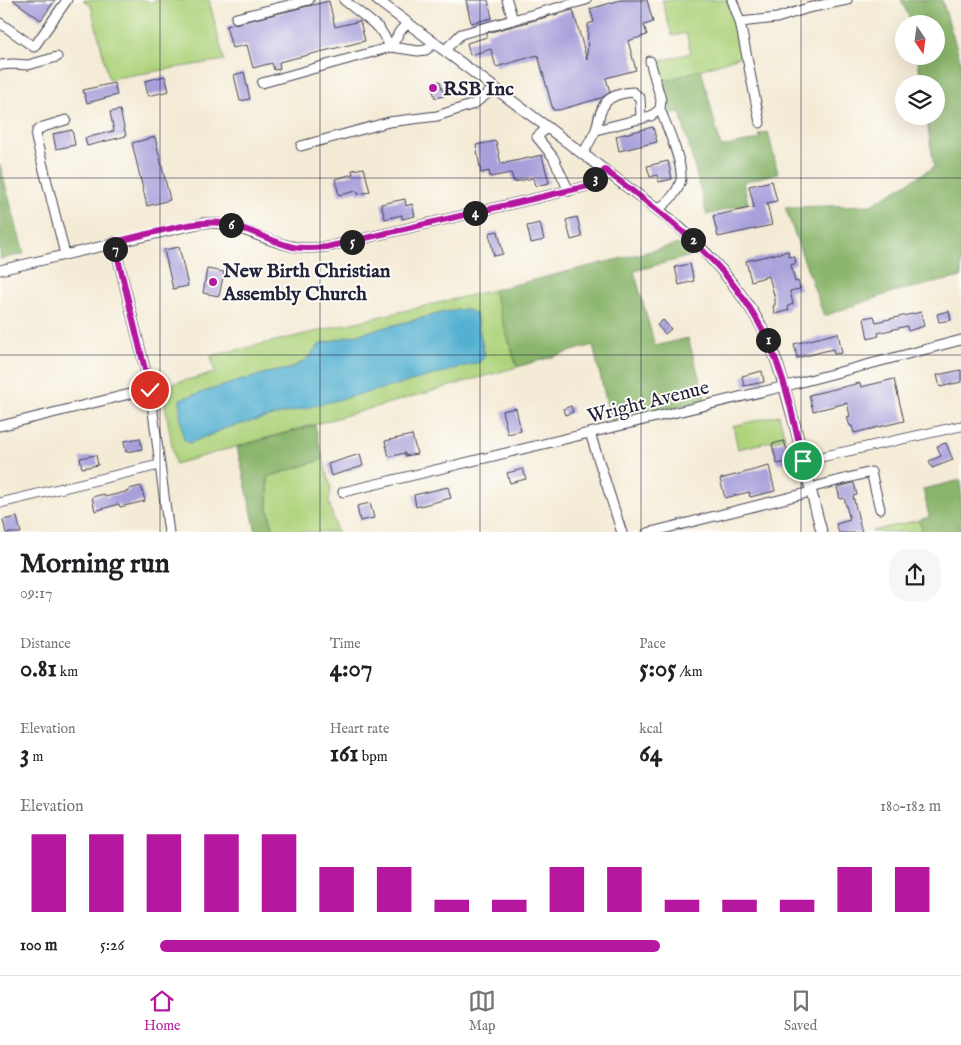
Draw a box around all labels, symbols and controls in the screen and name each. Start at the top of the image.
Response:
north arrow [895,15,945,65]
map controls [895,15,945,125]
button: layers [895,75,945,125]
place label: RSB Inc [443,77,514,102]
marker: RSB Inc [427,82,439,94]
pin: 3 [582,166,608,192]
text: 3 [593,170,598,188]
pin: 4 [462,200,488,226]
text: 4 [472,204,479,222]
pin: 6 [218,212,244,238]
text: 6 [229,216,234,234]
pin: 2 [680,228,706,252]
pin: 5 [340,230,364,254]
text: 2 [690,231,697,249]
text: 5 [350,233,355,251]
pin: 7 [102,236,128,262]
text: 7 [112,240,119,258]
place label: New Birth Christian Assembly Church [222,259,391,307]
marker: New Birth Christian Assembly Church [207,276,219,288]
pin: 1 [756,328,780,352]
text: 1 [766,331,771,349]
pin [129,369,171,411]
street label: Wright Avenue [585,375,712,430]
icon: check [136,376,164,404]
pin [782,440,824,482]
icon: arrive [789,447,817,475]
text: Morning run [20,547,170,582]
button: share [889,549,941,601]
text: 09:17 [20,584,53,604]
text: Distance [20,635,71,653]
text: Time [330,635,361,653]
text: Pace [639,635,666,653]
text: 0.81 [20,653,57,685]
text: 4:07 [330,653,372,685]
text: 5:05 [639,653,676,685]
text: km [57,663,78,681]
text: /km [676,663,702,681]
text: Elevation [20,720,76,738]
text: Heart rate [330,720,389,738]
text: kcal [639,720,663,738]
text: 3 [20,738,29,770]
text: 161 [330,738,359,770]
text: 64 [639,738,662,770]
text: m [29,748,43,766]
text: bpm [359,748,388,766]
text: Elevation [20,797,83,817]
text: 180–182 m [880,797,941,817]
text: 100 m [20,936,57,956]
text: 5:26 [100,936,124,956]
tab: Home [144,987,180,1035]
tab: Map [468,987,496,1035]
tab: Saved [784,987,817,1035]

